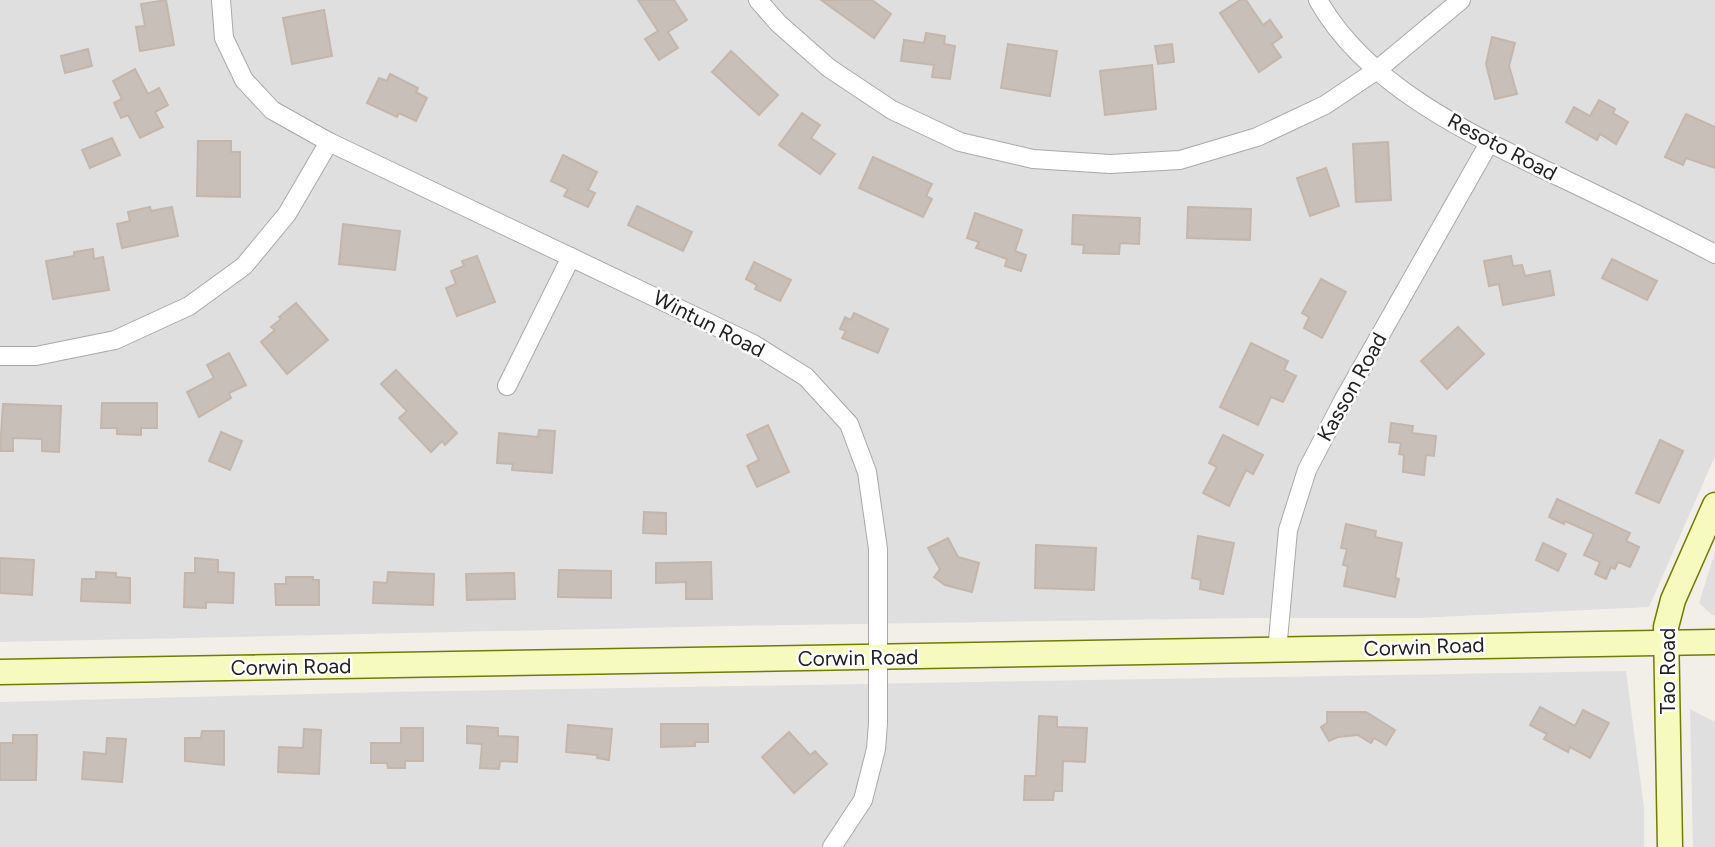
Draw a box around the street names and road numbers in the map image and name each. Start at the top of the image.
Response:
street label: Resoto Road [1443,107,1561,186]
street label: Wintun Road [649,285,769,362]
street label: Kasson Road [1311,328,1392,445]
street label: Tao Road [1655,628,1680,714]
street label: Corwin Road [1363,632,1485,661]
street label: Corwin Road [797,644,919,671]
street label: Corwin Road [230,653,352,680]

